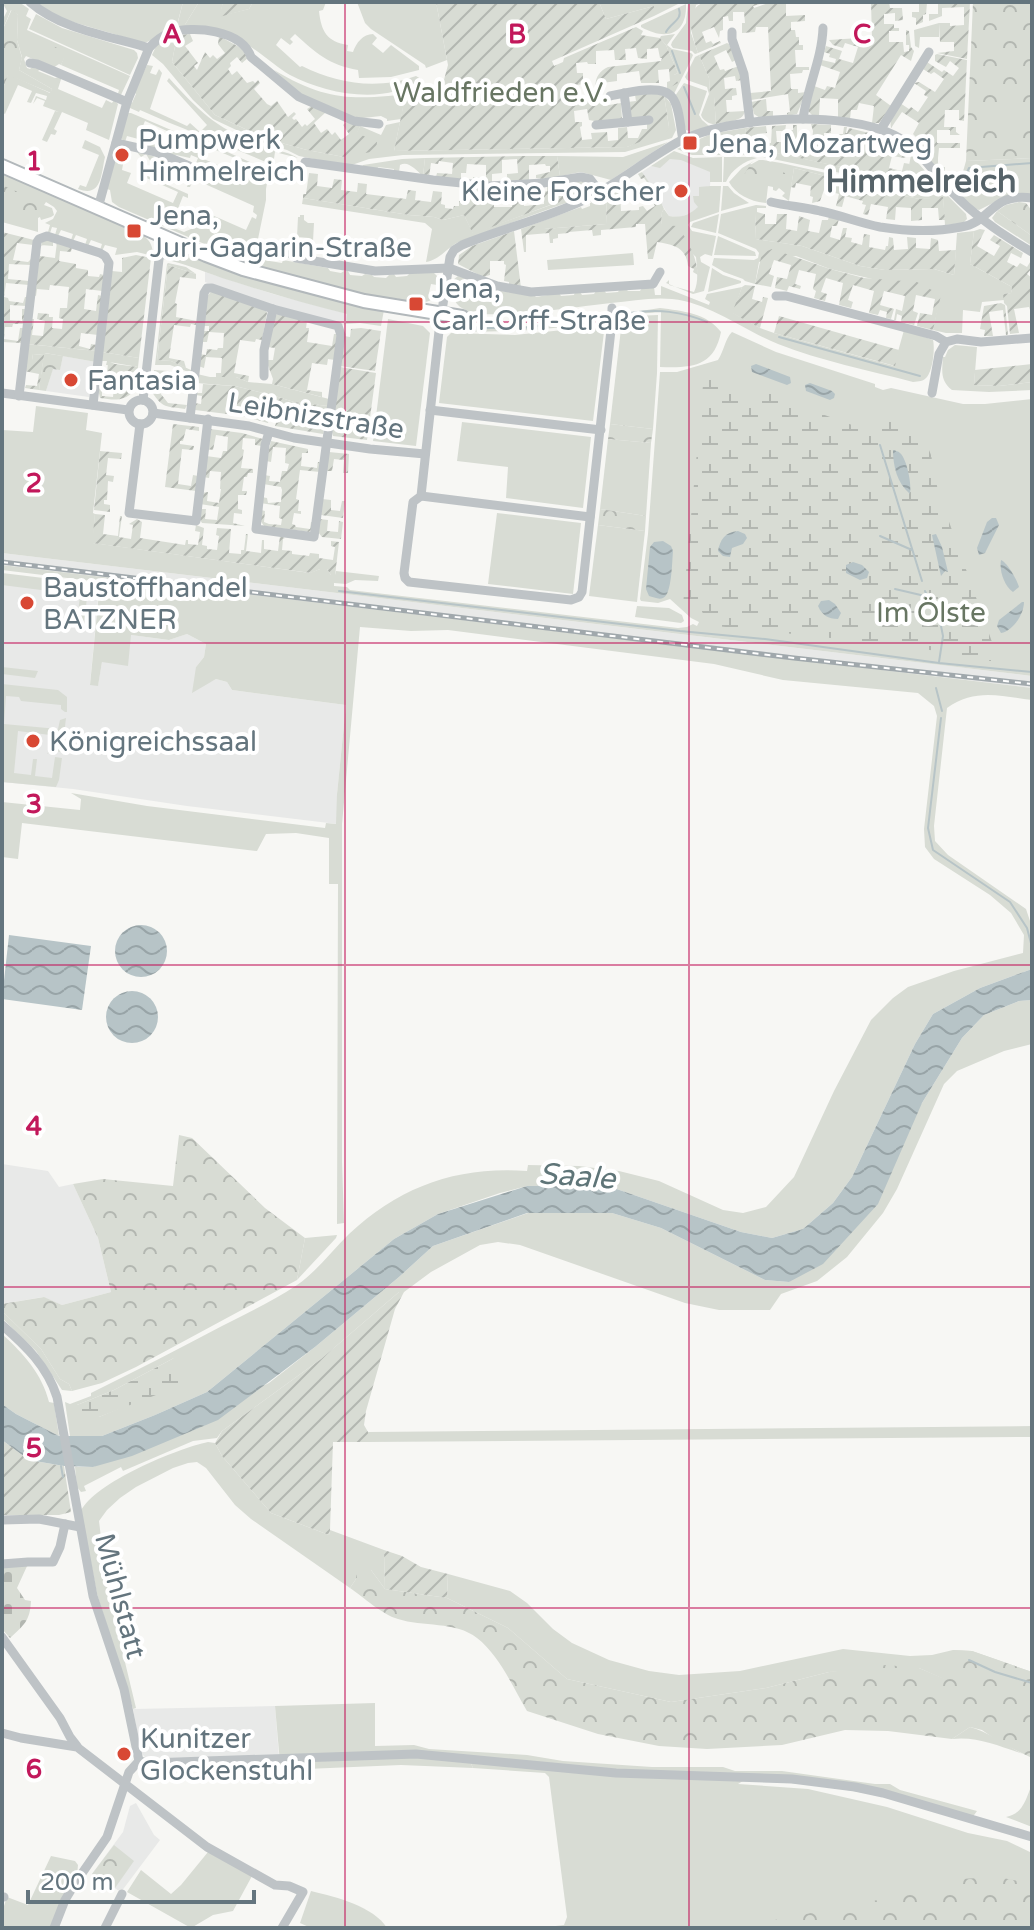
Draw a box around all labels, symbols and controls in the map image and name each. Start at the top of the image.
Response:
text: A [162,19,182,50]
text: B [508,19,526,50]
text: C [853,19,871,50]
park label: Waldfrieden e.V. [393,76,609,110]
place label: Pumpwerk Himmelreich [138,123,305,189]
place label: Jena, Mozartweg [706,127,932,161]
marker: Jena, Mozartweg [681,134,699,152]
text: 1 [26,146,42,177]
marker: Pumpwerk Himmelreich [113,146,131,164]
district label: Himmelreich [825,163,1017,201]
place label: Kleine Forscher [461,175,665,209]
marker: Kleine Forscher [672,182,690,200]
place label: Jena, Juri-Gagarin-Straße [150,199,412,265]
marker: Jena, Juri-Gagarin-Straße [125,222,143,240]
place label: Jena, Carl-Orff-Straße [432,272,646,338]
marker: Jena, Carl-Orff-Straße [407,295,425,313]
place label: Fantasia [87,364,197,398]
marker: Fantasia [62,371,80,389]
street label: Leibnizstraße [225,385,406,447]
text: 2 [26,468,42,499]
place label: Baustoffhandel BATZNER [43,571,248,637]
marker: Baustoffhandel BATZNER [18,594,36,612]
park label: Im Ölste [876,596,986,630]
place label: Königreichssaal [49,725,257,759]
marker: Königreichssaal [24,732,42,750]
text: 3 [26,789,42,820]
text: 4 [26,1111,42,1142]
water label: Saale [537,1155,618,1198]
text: 5 [26,1433,42,1464]
street label: Mühlstatt [87,1530,153,1663]
place label: Kunitzer Glockenstuhl [140,1722,313,1788]
marker: Kunitzer Glockenstuhl [115,1745,133,1763]
text: 6 [26,1754,42,1785]
scale bar [28,1854,254,1904]
text: 200 m [40,1868,114,1897]

